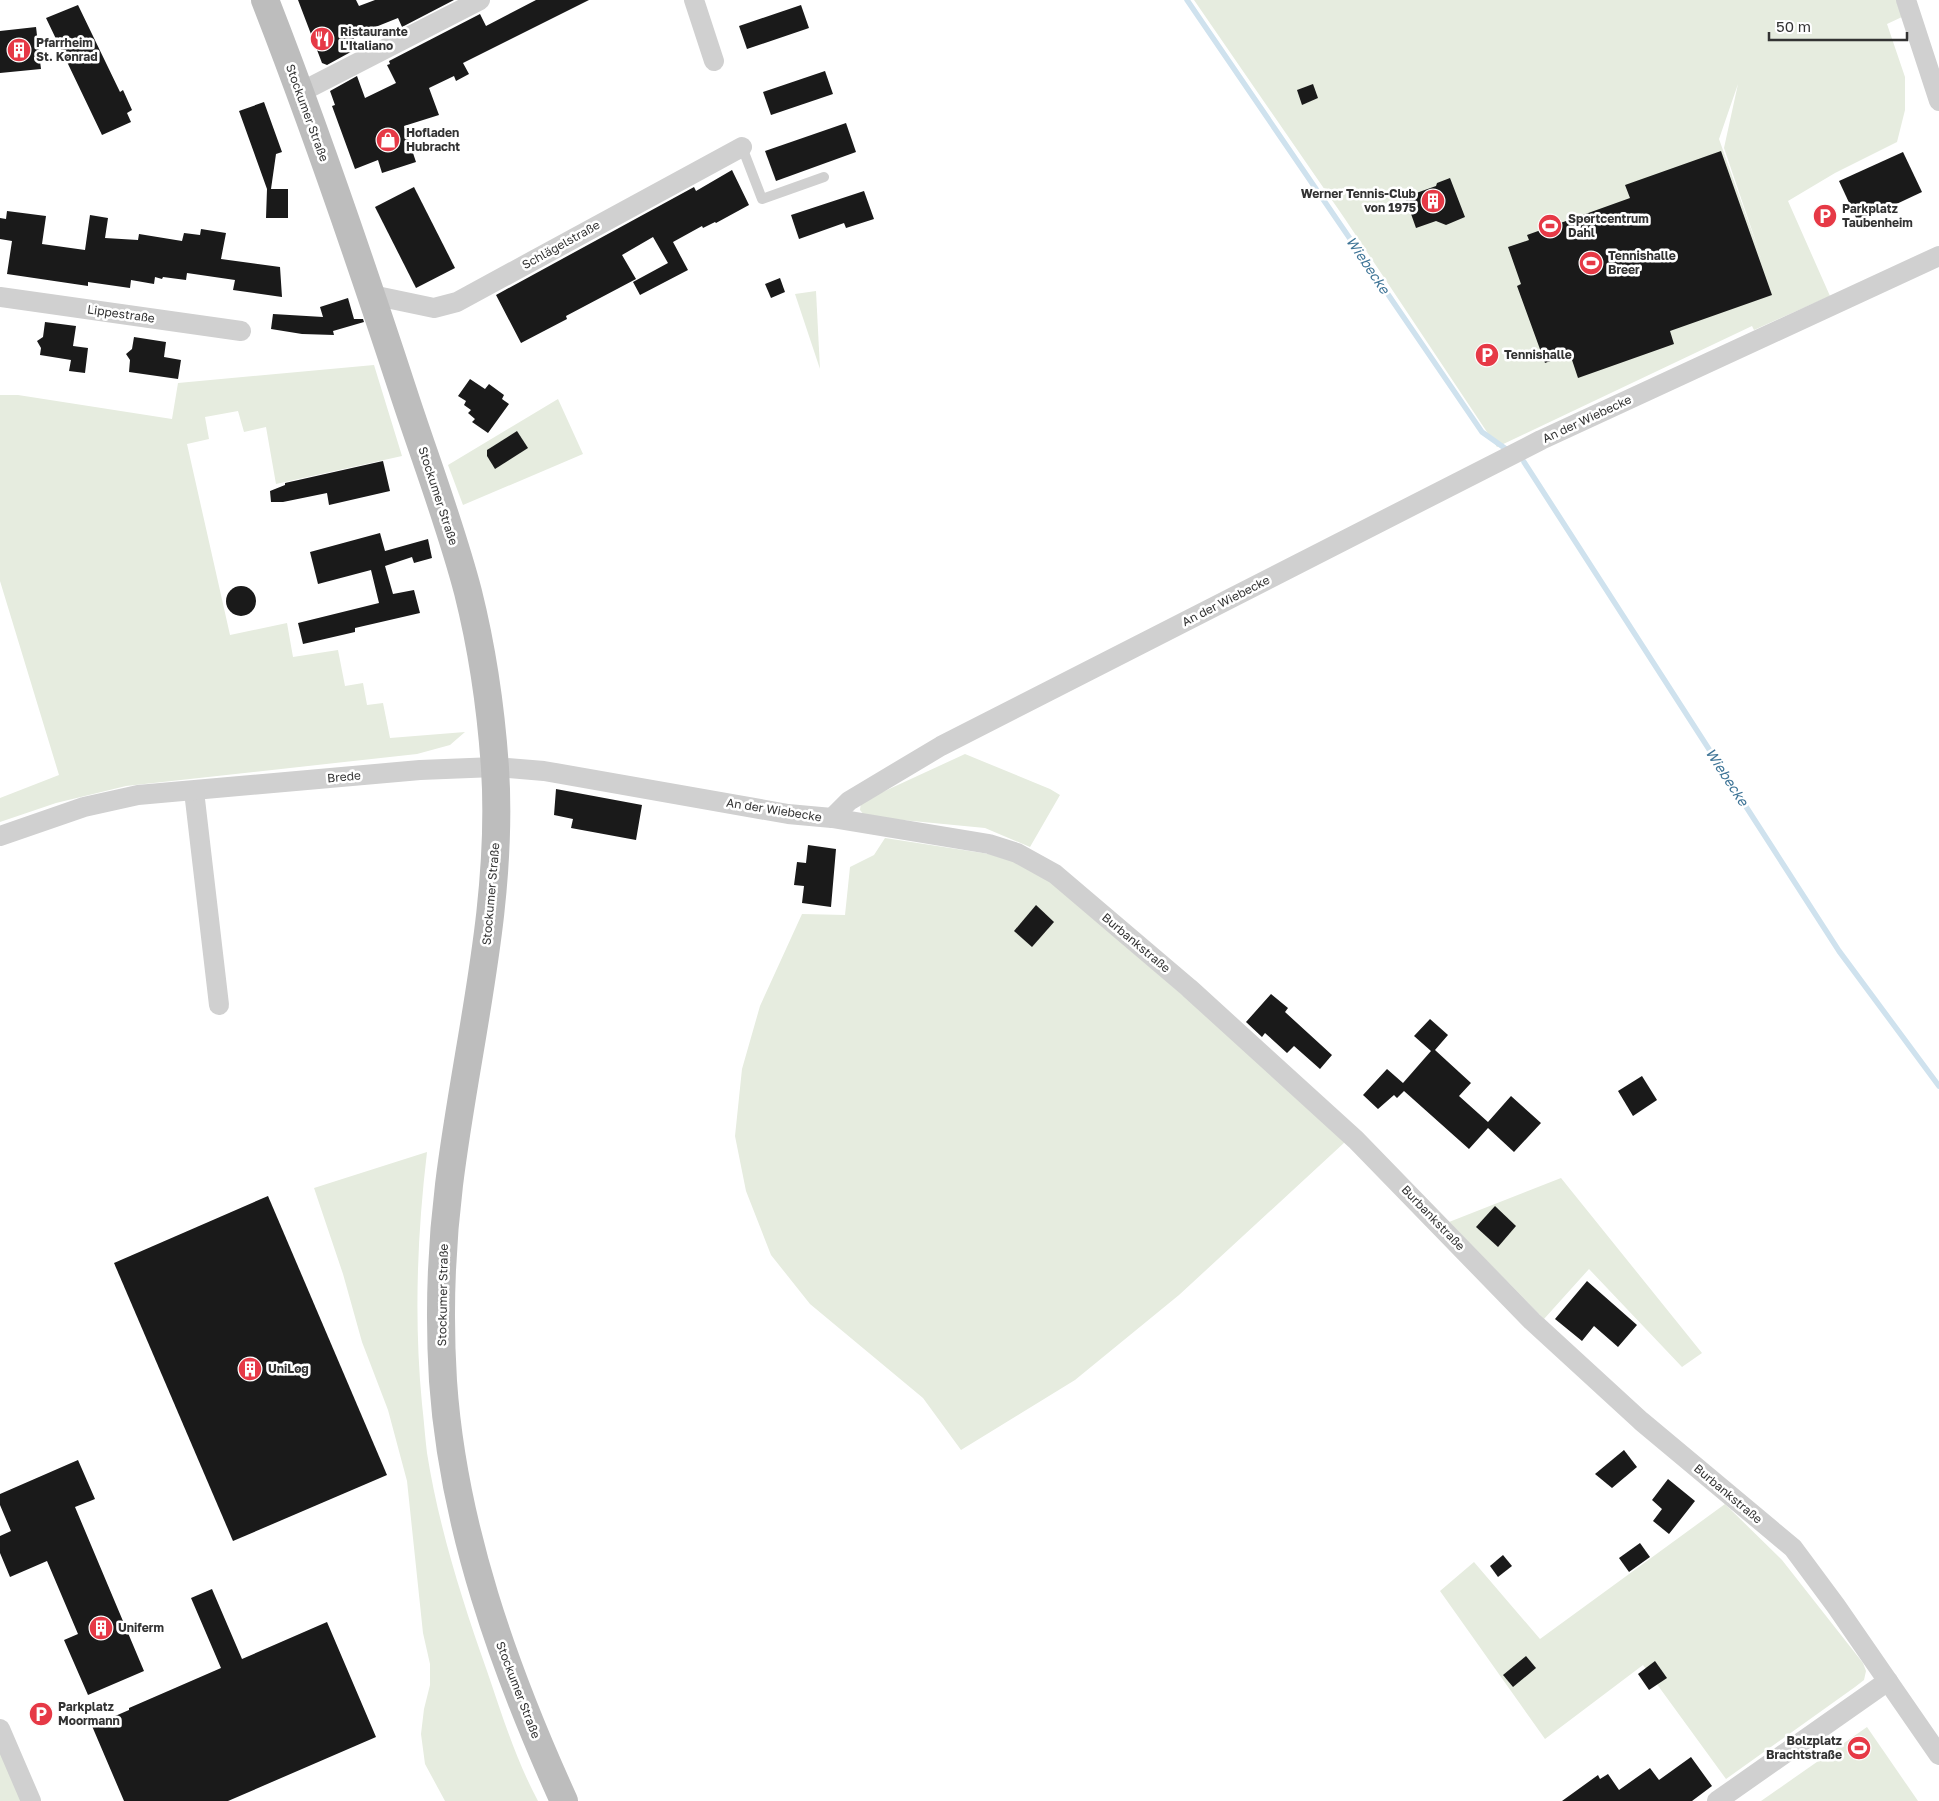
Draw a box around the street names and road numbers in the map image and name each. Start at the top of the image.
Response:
street label: Stockumer Straße [283,62,332,164]
street label: Schlägelstraße [519,217,602,272]
street label: Lippestraße [86,301,156,326]
street label: An der Wiebecke [1540,391,1634,446]
street label: Stockumer Straße [415,445,462,547]
street label: An der Wiebecke [1179,572,1272,629]
street label: Brede [326,768,362,785]
street label: An der Wiebecke [725,795,823,824]
street label: Stockumer Straße [479,842,502,946]
street label: Burbankstraße [1099,910,1174,976]
street label: Burbankstraße [1399,1182,1468,1253]
street label: Stockumer Straße [434,1243,451,1347]
street label: Burbankstraße [1691,1461,1766,1527]
street label: Stockumer Straße [493,1639,544,1741]

